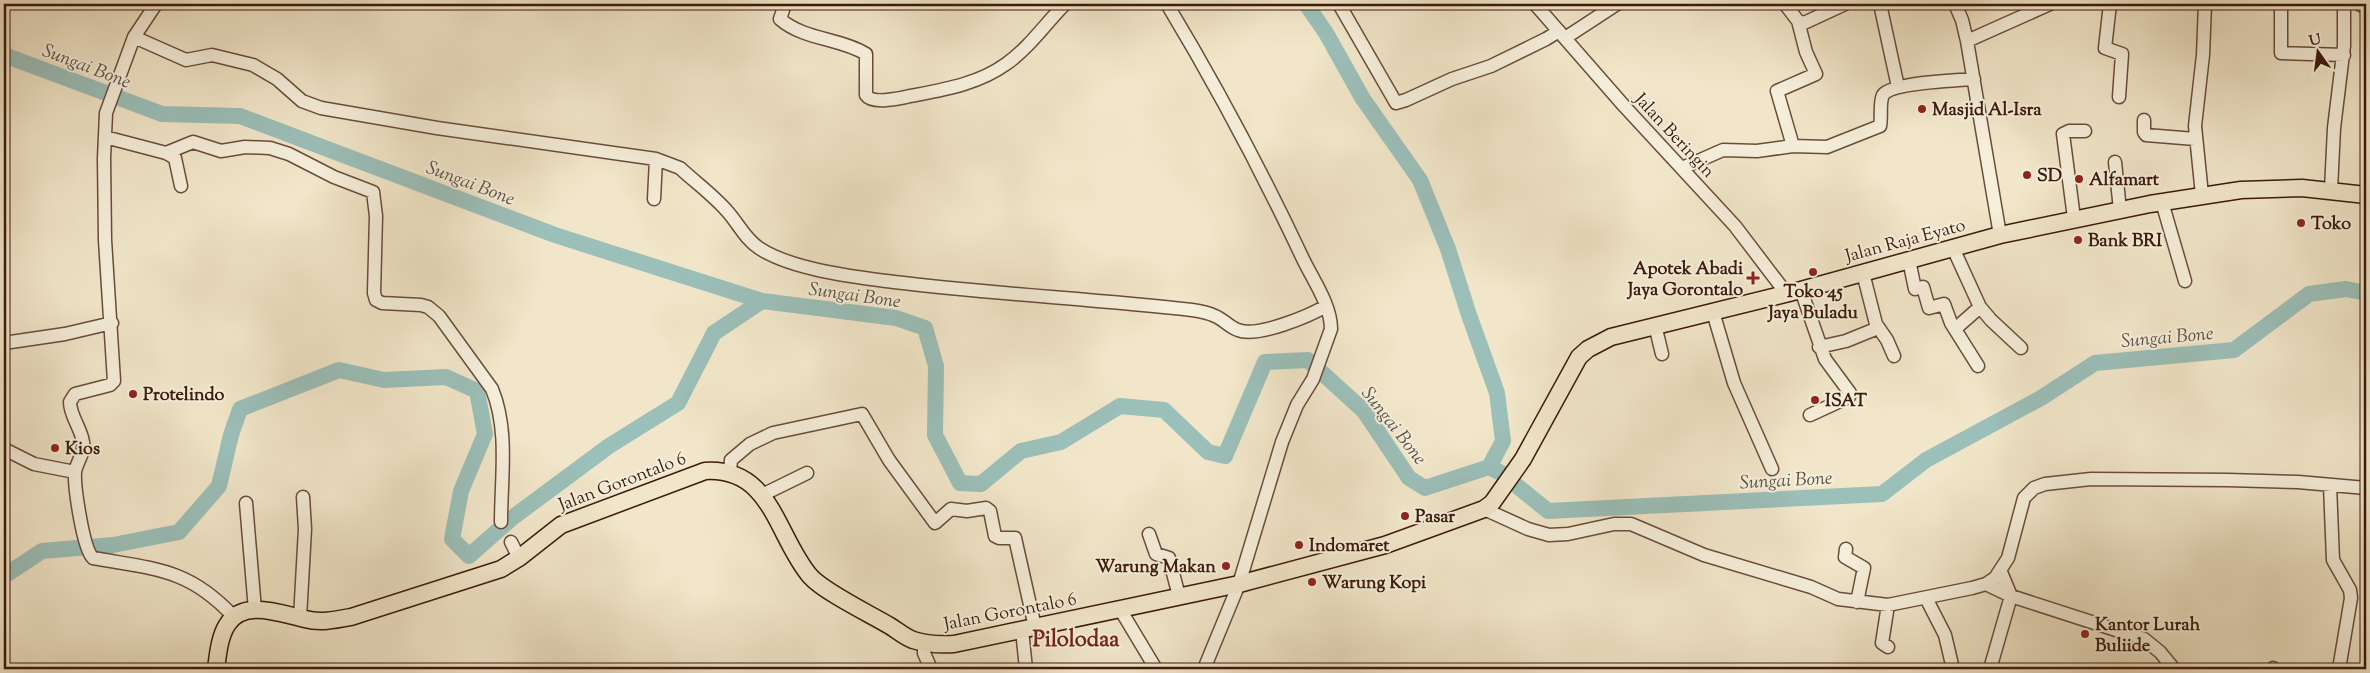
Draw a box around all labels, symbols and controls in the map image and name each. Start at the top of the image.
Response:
north arrow [2292,28,2342,78]
text: U [2307,30,2324,52]
water label: Sungai Bone [38,38,135,97]
street label: Jalan Beringin [1627,87,1720,185]
place label: Masjid Al-Isra [1932,98,2042,124]
marker: Masjid Al-Isra [1916,103,1928,115]
water label: Sungai Bone [422,155,519,214]
place label: SD [2037,164,2062,190]
place label: Alfamart [2089,168,2160,194]
marker: SD [2021,169,2033,181]
marker: Alfamart [2073,173,2085,185]
place label: Toko [2311,212,2351,238]
street label: Jalan Raja Eyato [1842,213,1969,271]
marker: Toko [2295,217,2307,229]
place label: Bank BRI [2088,229,2162,255]
marker: Bank BRI [2072,234,2084,246]
place label: Apotek Abadi Jaya Gorontalo [1626,257,1744,304]
marker: Toko 45 Jaya Buladu [1807,266,1819,278]
marker: Apotek Abadi Jaya Gorontalo [1747,272,1759,284]
water label: Sungai Bone [807,277,903,316]
place label: Toko 45 Jaya Buladu [1766,280,1858,327]
water label: Sungai Bone [2120,321,2215,356]
water label: Sungai Bone [1354,382,1432,472]
place label: Protelindo [143,383,224,409]
marker: Protelindo [127,388,139,400]
place label: ISAT [1825,389,1867,415]
marker: ISAT [1809,394,1821,406]
place label: Kios [65,437,100,463]
marker: Kios [49,442,61,454]
street label: Jalan Gorontalo 6 [554,447,690,520]
water label: Sungai Bone [1739,466,1833,497]
place label: Pasar [1415,505,1455,531]
marker: Pasar [1399,510,1411,522]
place label: Indomaret [1309,534,1390,560]
marker: Indomaret [1293,539,1305,551]
place label: Warung Makan [1095,555,1216,581]
marker: Warung Makan [1220,560,1232,572]
place label: Warung Kopi [1322,571,1427,597]
marker: Warung Kopi [1306,576,1318,588]
street label: Jalan Gorontalo 6 [941,587,1079,639]
place label: Kantor Lurah Buliide [2095,613,2201,660]
district label: Pilolodaa [1033,625,1120,657]
marker: Kantor Lurah Buliide [2079,628,2091,640]

